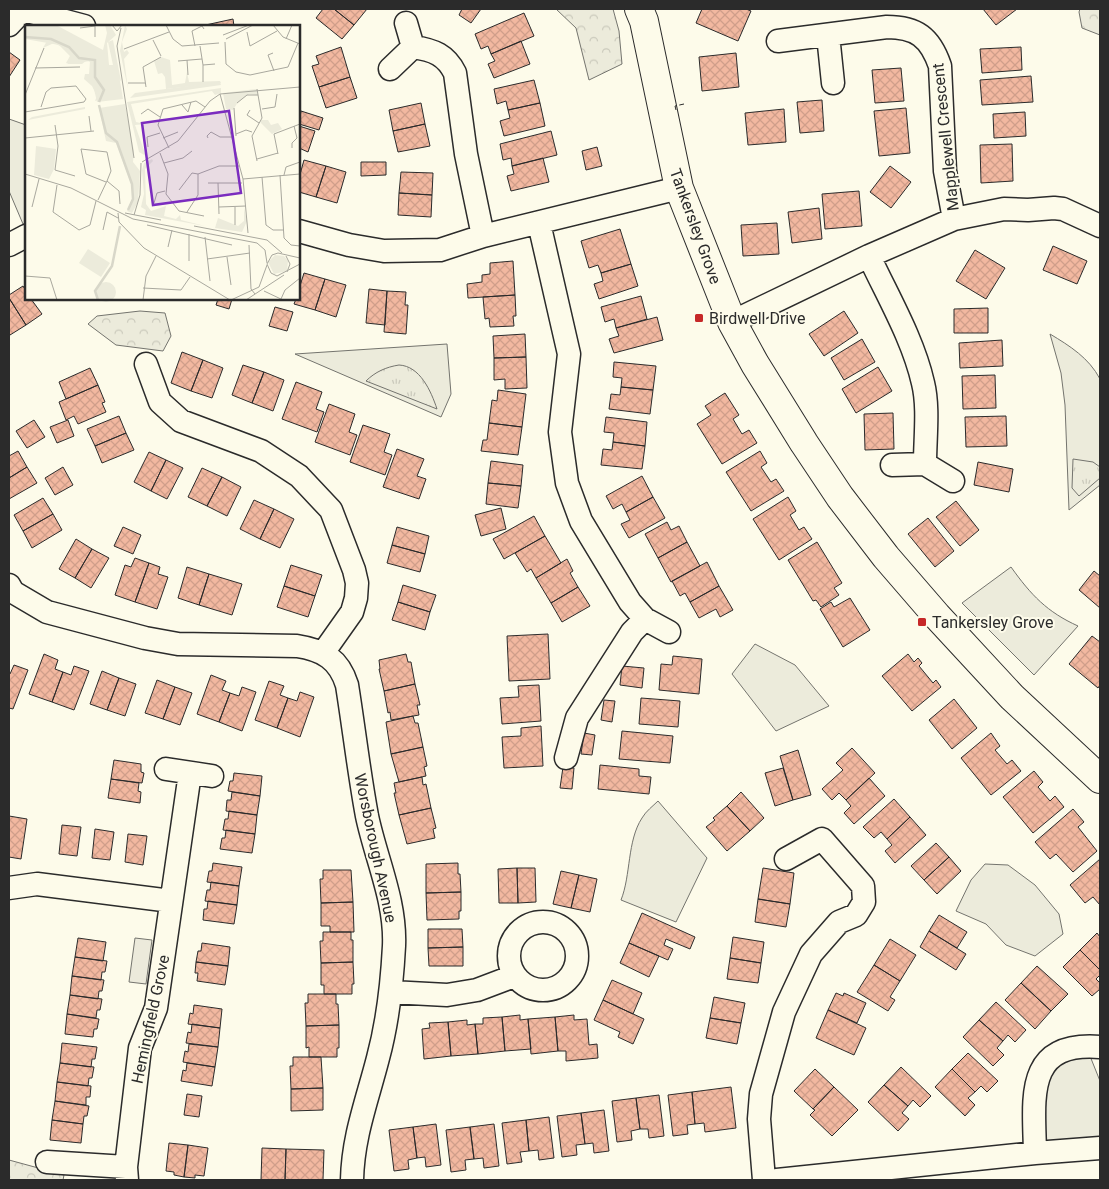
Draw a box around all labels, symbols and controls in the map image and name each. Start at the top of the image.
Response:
inset map [25,25,300,300]
street label: Mapplewell Crescent [928,62,963,212]
street label: Tankersley Grove [666,166,725,286]
place label: Birdwell Drive [709,309,805,328]
marker: Birdwell Drive [693,312,705,324]
place label: Tankersley Grove [932,613,1053,632]
marker: Tankersley Grove [916,616,928,628]
street label: Worsborough Avenue [350,772,401,925]
street label: Hemingfield Grove [128,953,173,1085]

